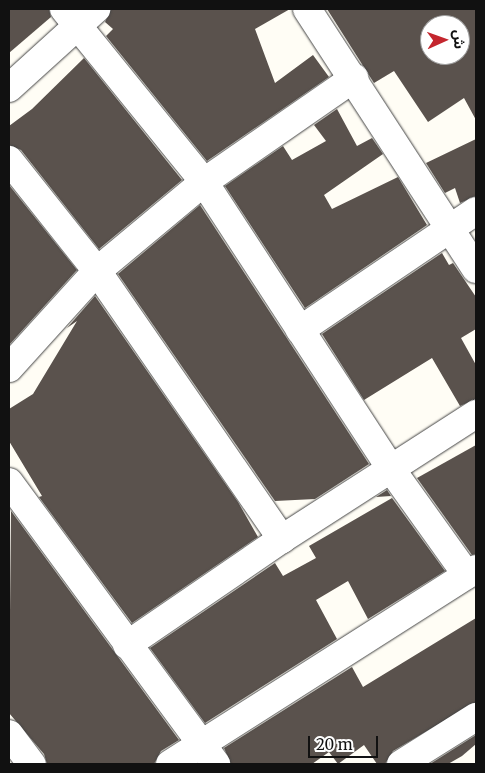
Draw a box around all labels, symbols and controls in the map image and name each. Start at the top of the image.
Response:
north arrow [420,15,470,65]
text: ش [450,30,468,49]
scale bar [310,726,380,758]
text: 20 m [316,735,353,754]

